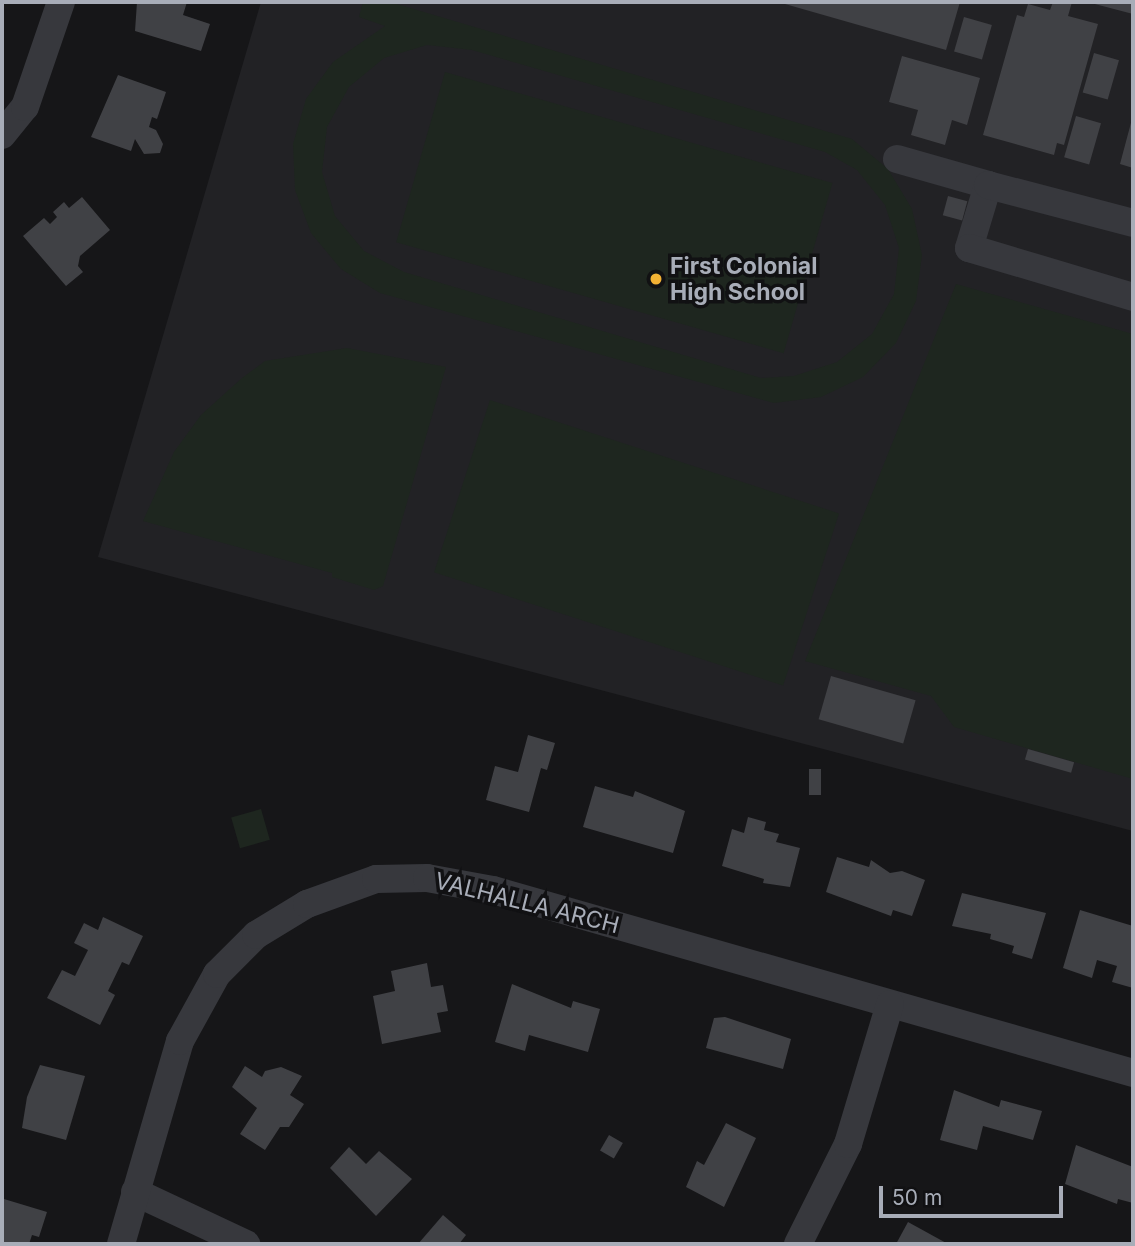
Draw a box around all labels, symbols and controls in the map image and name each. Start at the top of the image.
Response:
place label: First Colonial High School [670,252,817,306]
marker: First Colonial High School [648,271,664,287]
street label: VALHALLA ARCH [432,867,622,939]
scale bar [883,1172,1067,1216]
text: 50 m [892,1185,942,1210]

